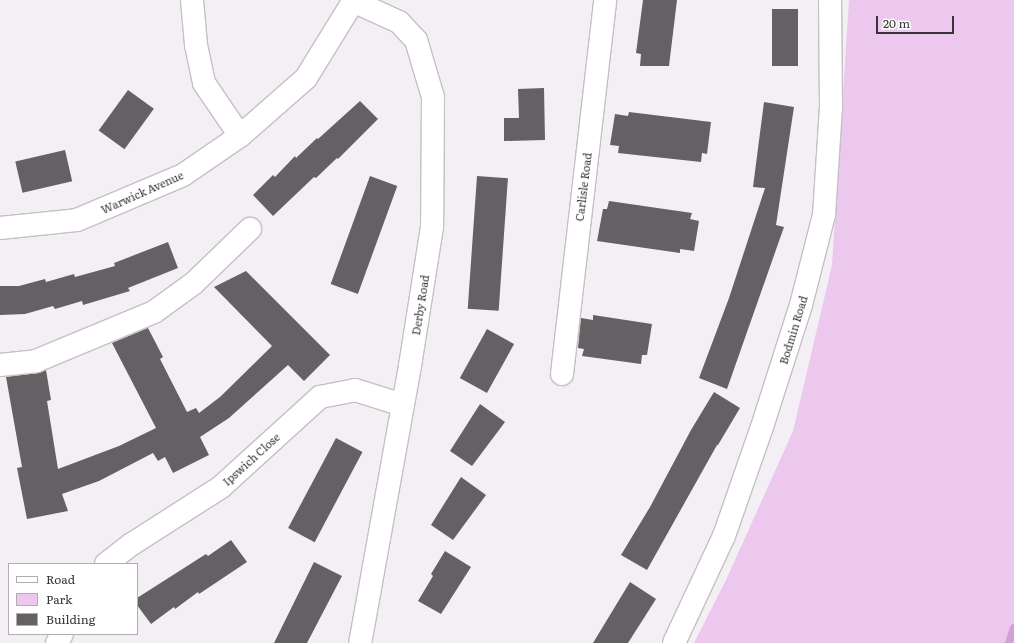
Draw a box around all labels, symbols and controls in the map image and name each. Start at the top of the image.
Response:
scale bar [878,8,956,34]
text: 20 m [883,14,910,32]
street label: Carlisle Road [572,152,594,222]
street label: Warwick Avenue [99,168,185,216]
street label: Derby Road [409,274,431,336]
street label: Bodmin Road [776,294,810,366]
street label: Ipswich Close [220,430,282,488]
legend [8,563,138,635]
text: Road [46,570,75,588]
text: Park [46,590,72,608]
text: Building [46,610,95,628]

